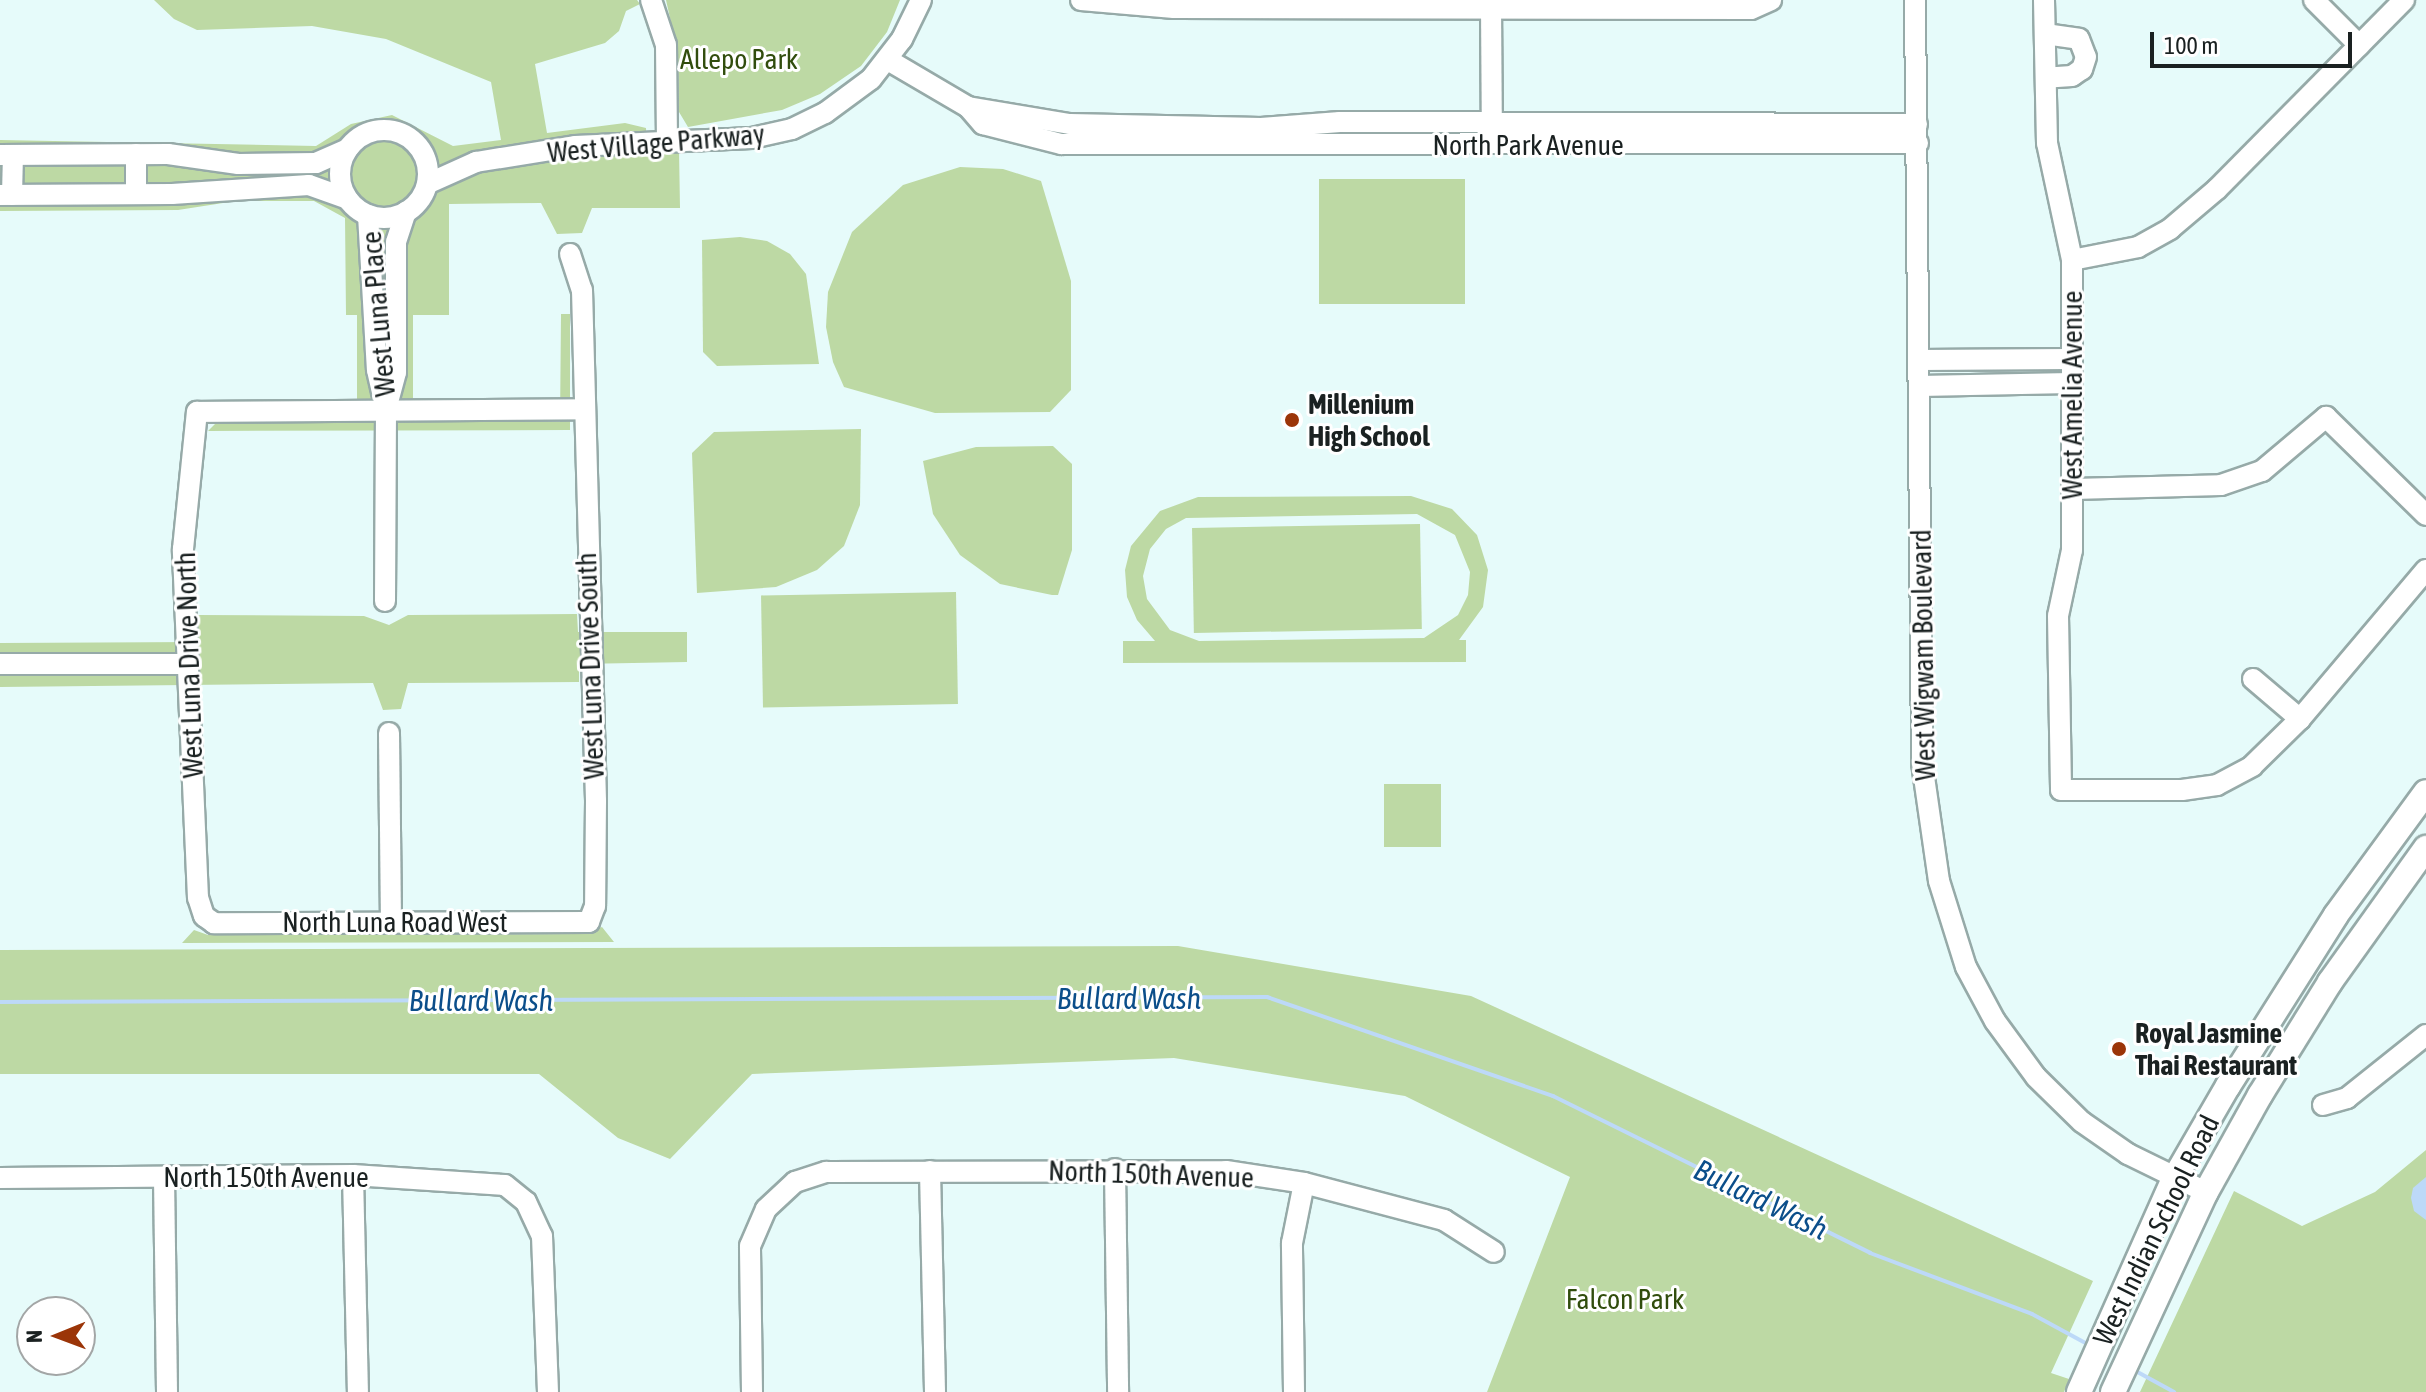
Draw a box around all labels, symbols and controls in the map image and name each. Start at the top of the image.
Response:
scale bar [2154,16,2356,66]
text: 100 m [2164,32,2218,59]
park label: Allepo Park [680,42,798,76]
street label: West Village Parkway [546,117,766,169]
street label: North Park Avenue [1432,128,1624,162]
street label: West Luna Place [354,230,402,398]
street label: West Amelia Avenue [2055,291,2089,499]
place label: Millenium High School [1308,387,1430,453]
marker: Millenium High School [1283,411,1301,429]
street label: West Wigwam Boulevard [1904,529,1942,781]
street label: West Luna Drive North [168,551,210,779]
street label: West Luna Drive South [569,552,611,780]
street label: North Luna Road West [282,905,508,939]
water label: Bullard Wash [1057,980,1201,1016]
water label: Bullard Wash [409,982,553,1018]
place label: Royal Jasmine Thai Restaurant [2135,1016,2297,1082]
marker: Royal Jasmine Thai Restaurant [2110,1040,2128,1058]
street label: West Indian School Road [2086,1110,2226,1350]
water label: Bullard Wash [1688,1151,1834,1247]
street label: North 150th Avenue [1048,1154,1254,1194]
street label: North 150th Avenue [163,1160,369,1194]
park label: Falcon Park [1566,1282,1684,1316]
north arrow [16,1296,96,1376]
text: N [21,1330,47,1343]

